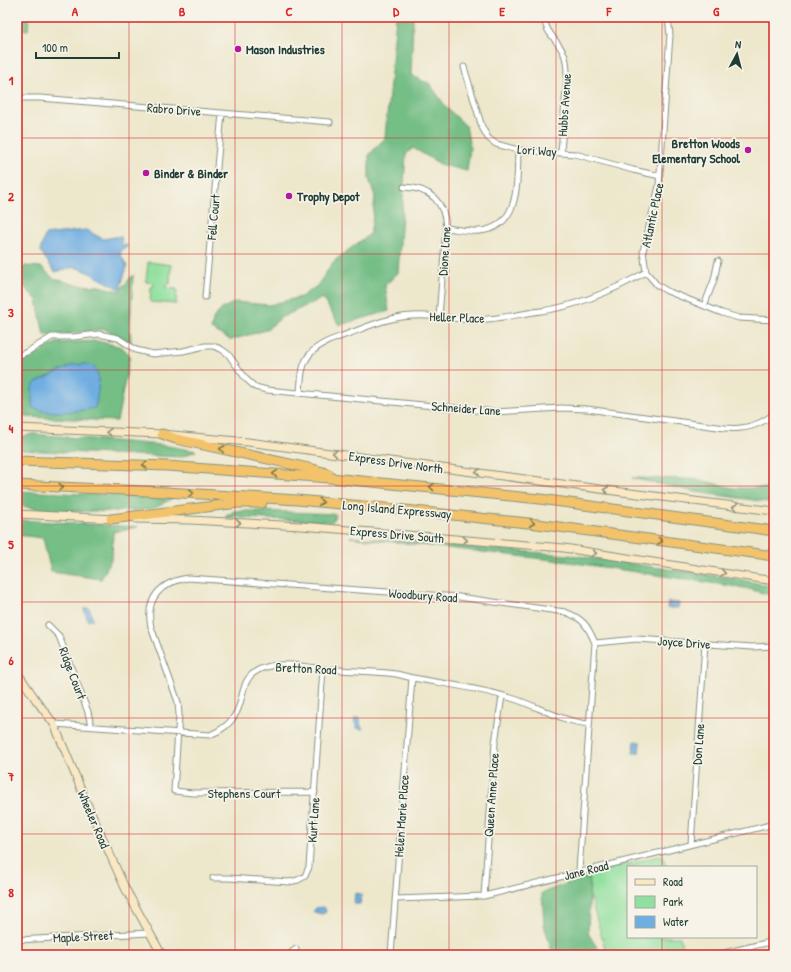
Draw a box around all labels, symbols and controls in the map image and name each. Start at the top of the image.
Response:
text: A [72,2,79,20]
text: B [179,2,186,20]
text: C [285,2,293,20]
text: D [393,2,400,20]
text: E [499,2,505,20]
text: F [606,2,613,20]
text: G [713,2,720,20]
scale bar [36,34,119,60]
north arrow [717,34,757,74]
text: N [734,37,742,51]
text: 100 m [42,39,68,56]
place label: Mason Industries [246,40,325,58]
marker: Mason Industries [233,44,243,54]
text: 1 [9,71,14,89]
street label: Hubbs Avenue [553,73,575,137]
street label: Rabro Drive [146,98,202,120]
place label: Bretton Woods Elementary School [652,134,741,168]
street label: Lori Way [517,140,558,160]
marker: Bretton Woods Elementary School [743,145,753,155]
place label: Binder & Binder [154,164,229,182]
marker: Binder & Binder [141,168,151,178]
street label: Atlantic Place [636,181,668,249]
text: 2 [8,187,15,205]
place label: Trophy Depot [296,187,360,206]
marker: Trophy Depot [284,191,294,201]
street label: Fell Court [202,193,224,242]
street label: Dione Lane [433,226,455,276]
text: 3 [8,303,14,321]
street label: Heller Place [429,307,485,327]
street label: Schneider Lane [431,397,501,419]
text: 4 [9,419,14,437]
one-way arrow [106,427,112,436]
one-way arrow [219,446,226,454]
street label: Express Drive North [348,446,445,478]
one-way arrow [332,449,338,458]
one-way arrow [142,461,148,470]
one-way arrow [475,468,481,477]
one-way arrow [272,469,278,478]
one-way arrow [58,483,64,491]
one-way arrow [429,483,435,492]
one-way arrow [603,486,609,495]
one-way arrow [188,489,194,498]
street label: Long Island Expressway [342,495,453,523]
one-way arrow [318,497,324,506]
one-way arrow [732,502,738,511]
one-way arrow [235,518,241,527]
one-way arrow [529,518,535,527]
street label: Express Drive South [349,521,445,547]
text: 5 [8,535,14,553]
one-way arrow [462,535,468,544]
one-way arrow [657,536,663,545]
one-way arrow [591,548,597,557]
one-way arrow [720,568,726,577]
street label: Woodbury Road [388,584,458,606]
street label: Joyce Drive [657,631,711,653]
street label: Ridge Court [55,644,91,702]
text: 6 [8,651,14,669]
street label: Bretton Road [275,657,337,679]
street label: Don Lane [688,723,708,765]
street label: Queen Anne Place [479,752,503,838]
text: 7 [7,767,15,785]
street label: Helen Marie Place [389,774,413,858]
street label: Stephens Court [208,784,281,802]
street label: Wheeler Road [74,787,114,851]
street label: Kurt Lane [302,797,324,843]
street label: Jane Road [562,856,610,884]
legend [627,866,757,938]
text: Road [663,873,683,890]
text: 8 [8,883,14,901]
text: Park [663,893,683,910]
text: Water [663,913,689,930]
street label: Maple Street [52,925,114,947]

